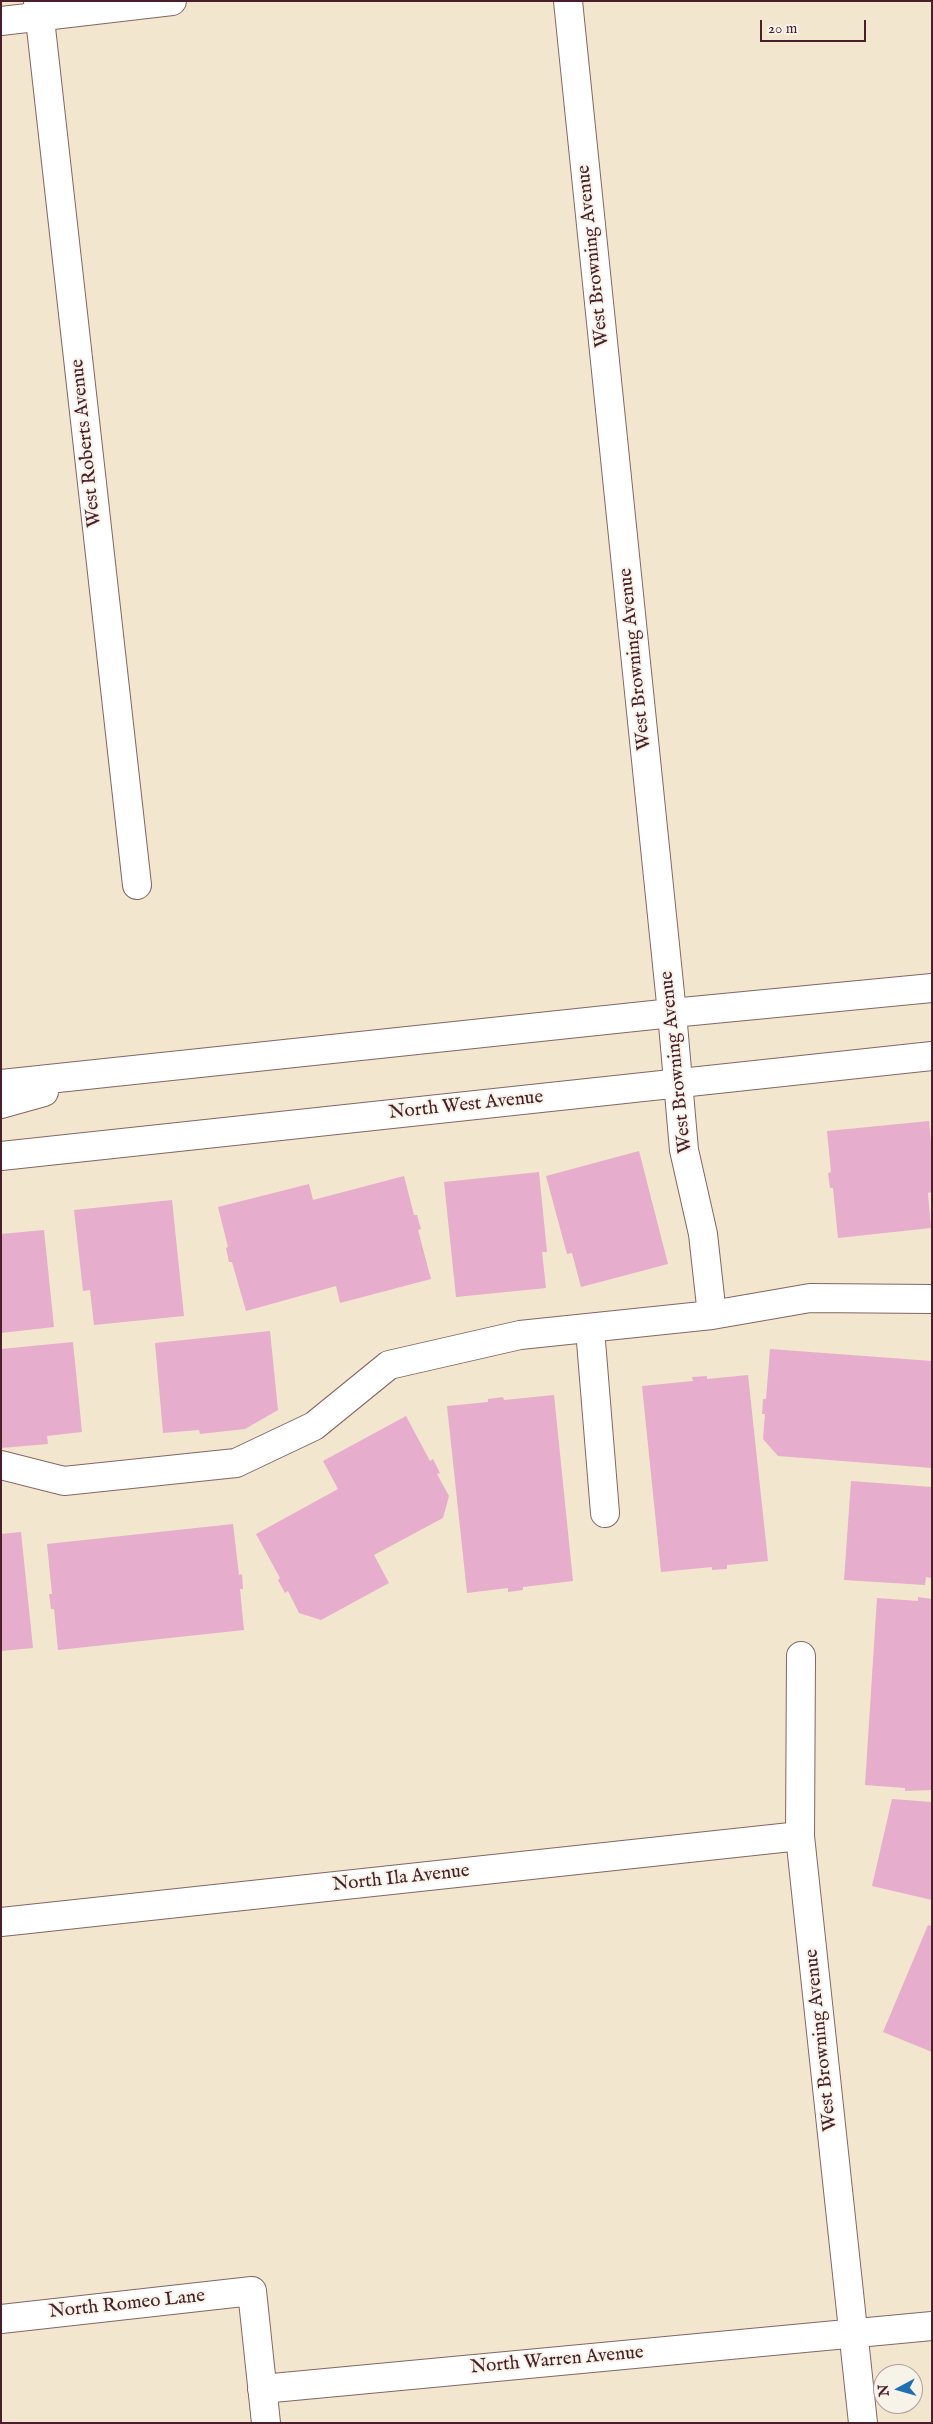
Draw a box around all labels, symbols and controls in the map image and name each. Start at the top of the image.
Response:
scale bar [763,10,869,42]
text: 20 m [768,19,797,38]
street label: West Browning Avenue [573,164,615,348]
street label: West Roberts Avenue [67,358,107,528]
street label: West Browning Avenue [615,567,657,751]
street label: West Browning Avenue [656,970,698,1154]
street label: North West Avenue [388,1087,544,1125]
street label: North Ila Avenue [331,1860,471,1898]
street label: West Browning Avenue [801,1948,843,2132]
street label: North Romeo Lane [48,2285,206,2325]
street label: North Warren Avenue [469,2342,645,2380]
north arrow [873,2364,923,2414]
text: N [874,2383,894,2397]

